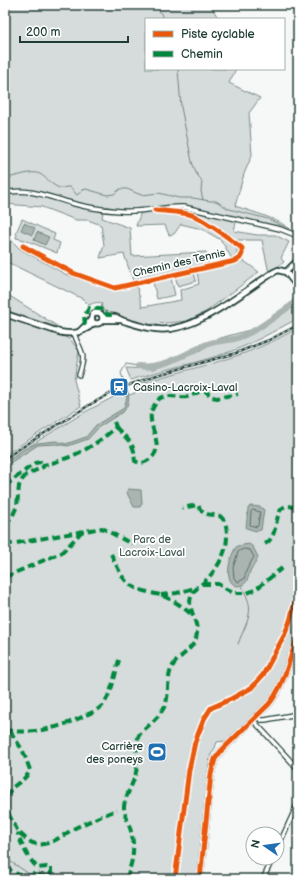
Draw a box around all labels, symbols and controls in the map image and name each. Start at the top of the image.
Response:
scale bar [20,18,128,44]
legend [145,18,285,70]
text: 200 m [26,25,60,40]
text: Piste cyclable [181,27,255,42]
text: Chemin [181,47,223,62]
street label: Chemin des Tennis [131,246,227,280]
station icon: Casino-Lacroix-Laval [108,376,130,398]
place label: Casino-Lacroix-Laval [133,381,237,394]
park label: Parc de Lacroix-Laval [119,533,185,559]
place label: Carrière des poneys [86,740,144,766]
sports icon: Carrière des poneys [146,741,168,763]
north arrow [245,826,285,866]
text: N [248,838,263,849]

